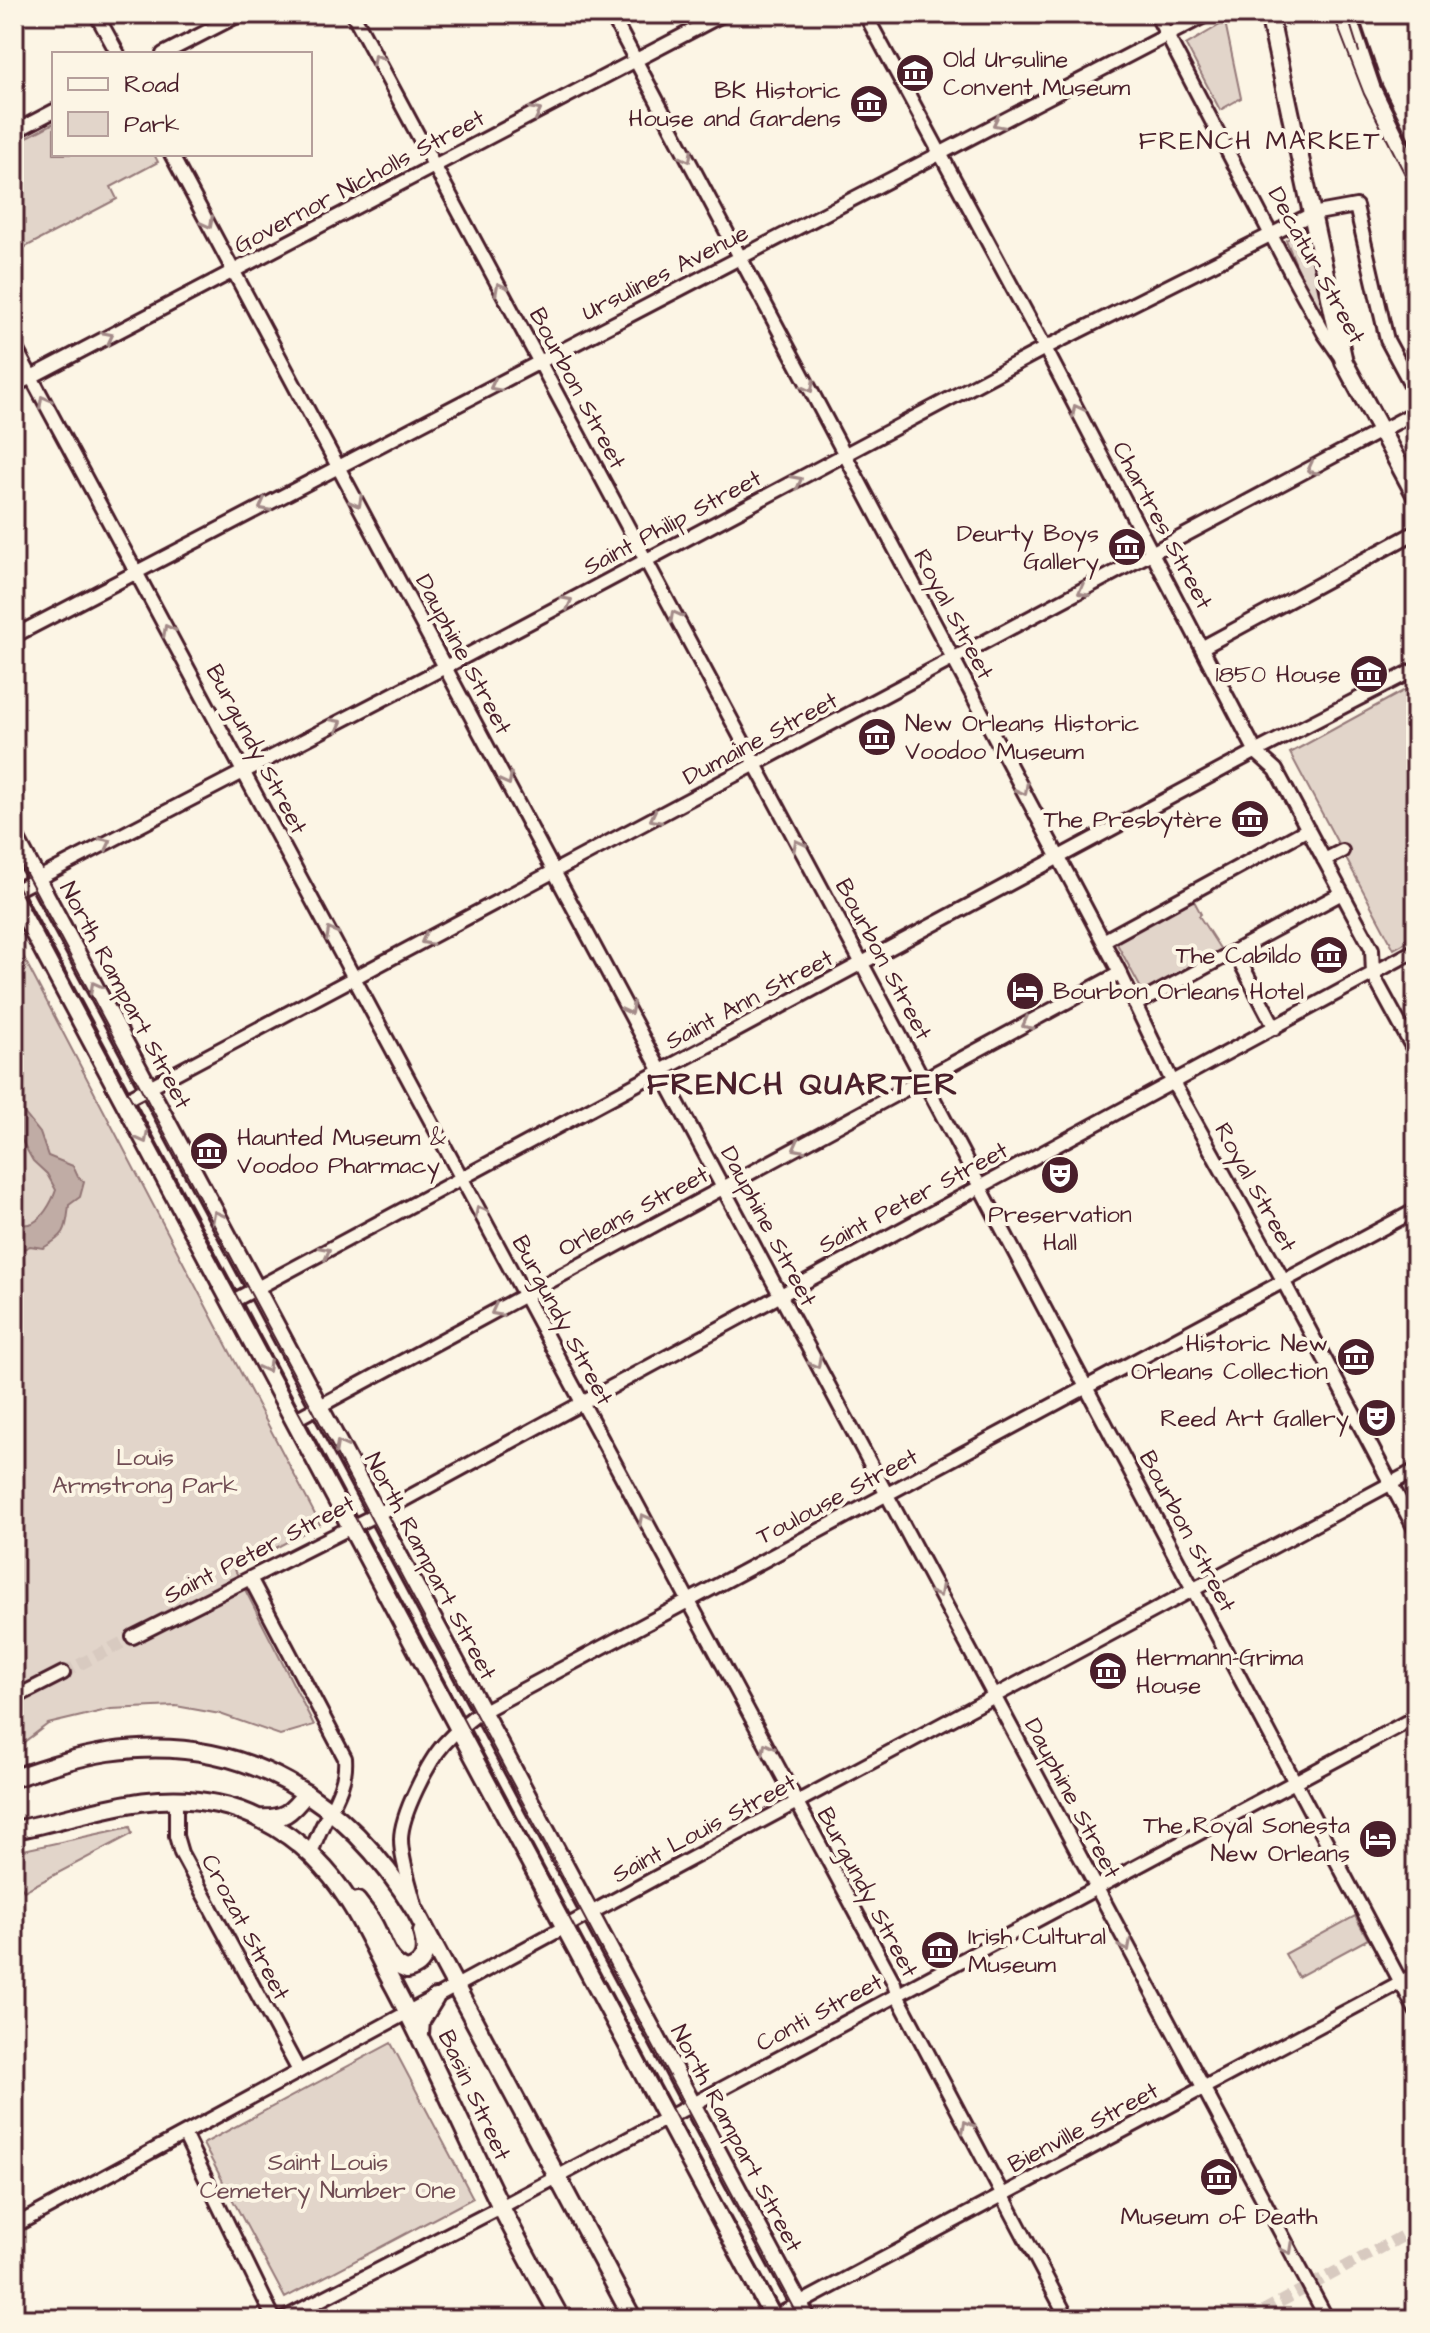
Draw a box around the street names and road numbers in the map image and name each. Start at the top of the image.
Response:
street label: Governor Nicholls Street [228,101,491,263]
street label: Decatur Street [1259,181,1373,350]
street label: Ursulines Avenue [576,216,755,330]
street label: Bourbon Street [520,302,634,476]
street label: Chartres Street [1103,435,1221,616]
street label: Saint Philip Street [577,461,768,584]
street label: Royal Street [904,543,1002,686]
street label: Dauphine Street [406,568,520,741]
street label: Burgundy Street [196,658,315,841]
street label: Dumaine Street [677,684,844,794]
street label: Bourbon Street [826,873,940,1047]
street label: North Rampart Street [51,876,200,1115]
street label: Saint Ann Street [660,941,840,1058]
street label: Royal Street [1205,1117,1305,1259]
street label: Saint Peter Street [813,1133,1015,1262]
street label: Dauphine Street [711,1140,825,1313]
street label: Orleans Street [552,1158,715,1266]
street label: Burgundy Street [502,1229,621,1412]
street label: Toulouse Street [751,1440,925,1554]
street label: Bourbon Street [1130,1445,1244,1619]
street label: North Rampart Street [356,1447,505,1686]
street label: Saint Peter Street [158,1487,361,1613]
street label: Dauphine Street [1015,1712,1129,1885]
street label: Saint Louis Street [606,1766,803,1892]
street label: Burgundy Street [807,1801,926,1984]
street label: Crozat Street [192,1848,298,2007]
street label: Conti Street [750,1965,889,2061]
street label: North Rampart Street [662,2019,811,2258]
street label: Basin Street [429,2025,519,2167]
street label: Bienville Street [1002,2074,1165,2182]

